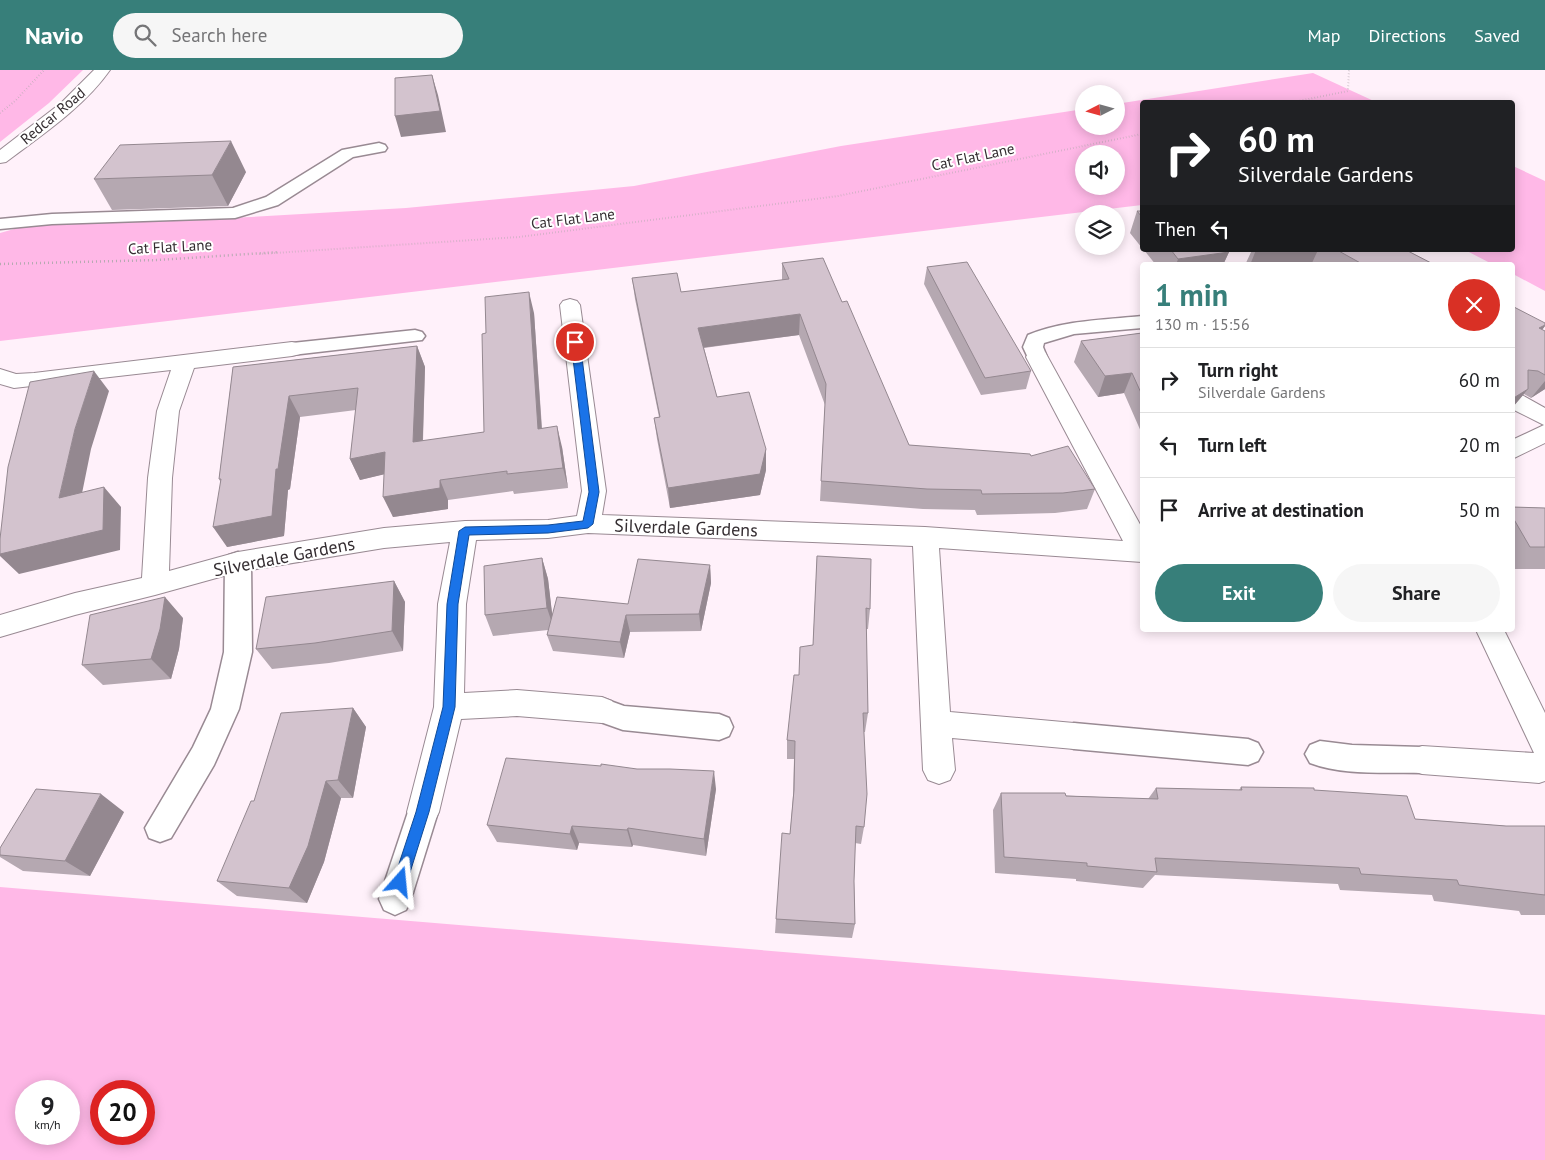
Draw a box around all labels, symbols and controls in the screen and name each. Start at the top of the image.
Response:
search box [113,13,463,58]
text: Navio [25,20,83,51]
icon: search [131,21,159,49]
text: Search here [171,23,267,47]
text: Map [1308,24,1340,47]
text: Directions [1368,24,1446,47]
text: Saved [1474,24,1520,47]
street label: Redcar Road [16,83,89,148]
north arrow [1075,85,1125,135]
map controls [1075,85,1125,255]
text: 60 m [1238,116,1315,162]
icon: right [1155,120,1220,185]
street label: Cat Flat Lane [930,138,1016,175]
button: sound [1075,145,1125,195]
text: Silverdale Gardens [1238,160,1413,188]
street label: Cat Flat Lane [530,204,616,233]
button: layers [1075,205,1125,255]
icon: left [1206,215,1234,243]
text: Then [1155,217,1196,241]
street label: Cat Flat Lane [127,235,213,258]
text: 1 min [1155,275,1228,314]
button: close [1448,279,1500,331]
text: 130 m · 15:56 [1155,314,1250,334]
pin [554,321,596,363]
icon: arrive [561,328,589,356]
text: Turn right [1198,358,1278,382]
icon: right [1155,366,1183,394]
text: 60 m [1459,368,1500,392]
text: Silverdale Gardens [1198,382,1326,402]
icon: left [1155,431,1183,459]
text: Turn left [1198,433,1267,457]
text: 20 m [1459,433,1500,457]
icon: arrive [1155,496,1183,524]
text: Arrive at destination [1198,498,1364,522]
text: 50 m [1459,498,1500,522]
street label: Silverdale Gardens [614,514,758,541]
street label: Silverdale Gardens [211,532,357,581]
button: Exit [1155,564,1323,622]
button: Share [1333,564,1500,622]
position arrow [373,855,425,907]
speed limit sign: 20 [90,1080,155,1145]
text: 9 [40,1090,55,1122]
text: km/h [34,1117,61,1132]

